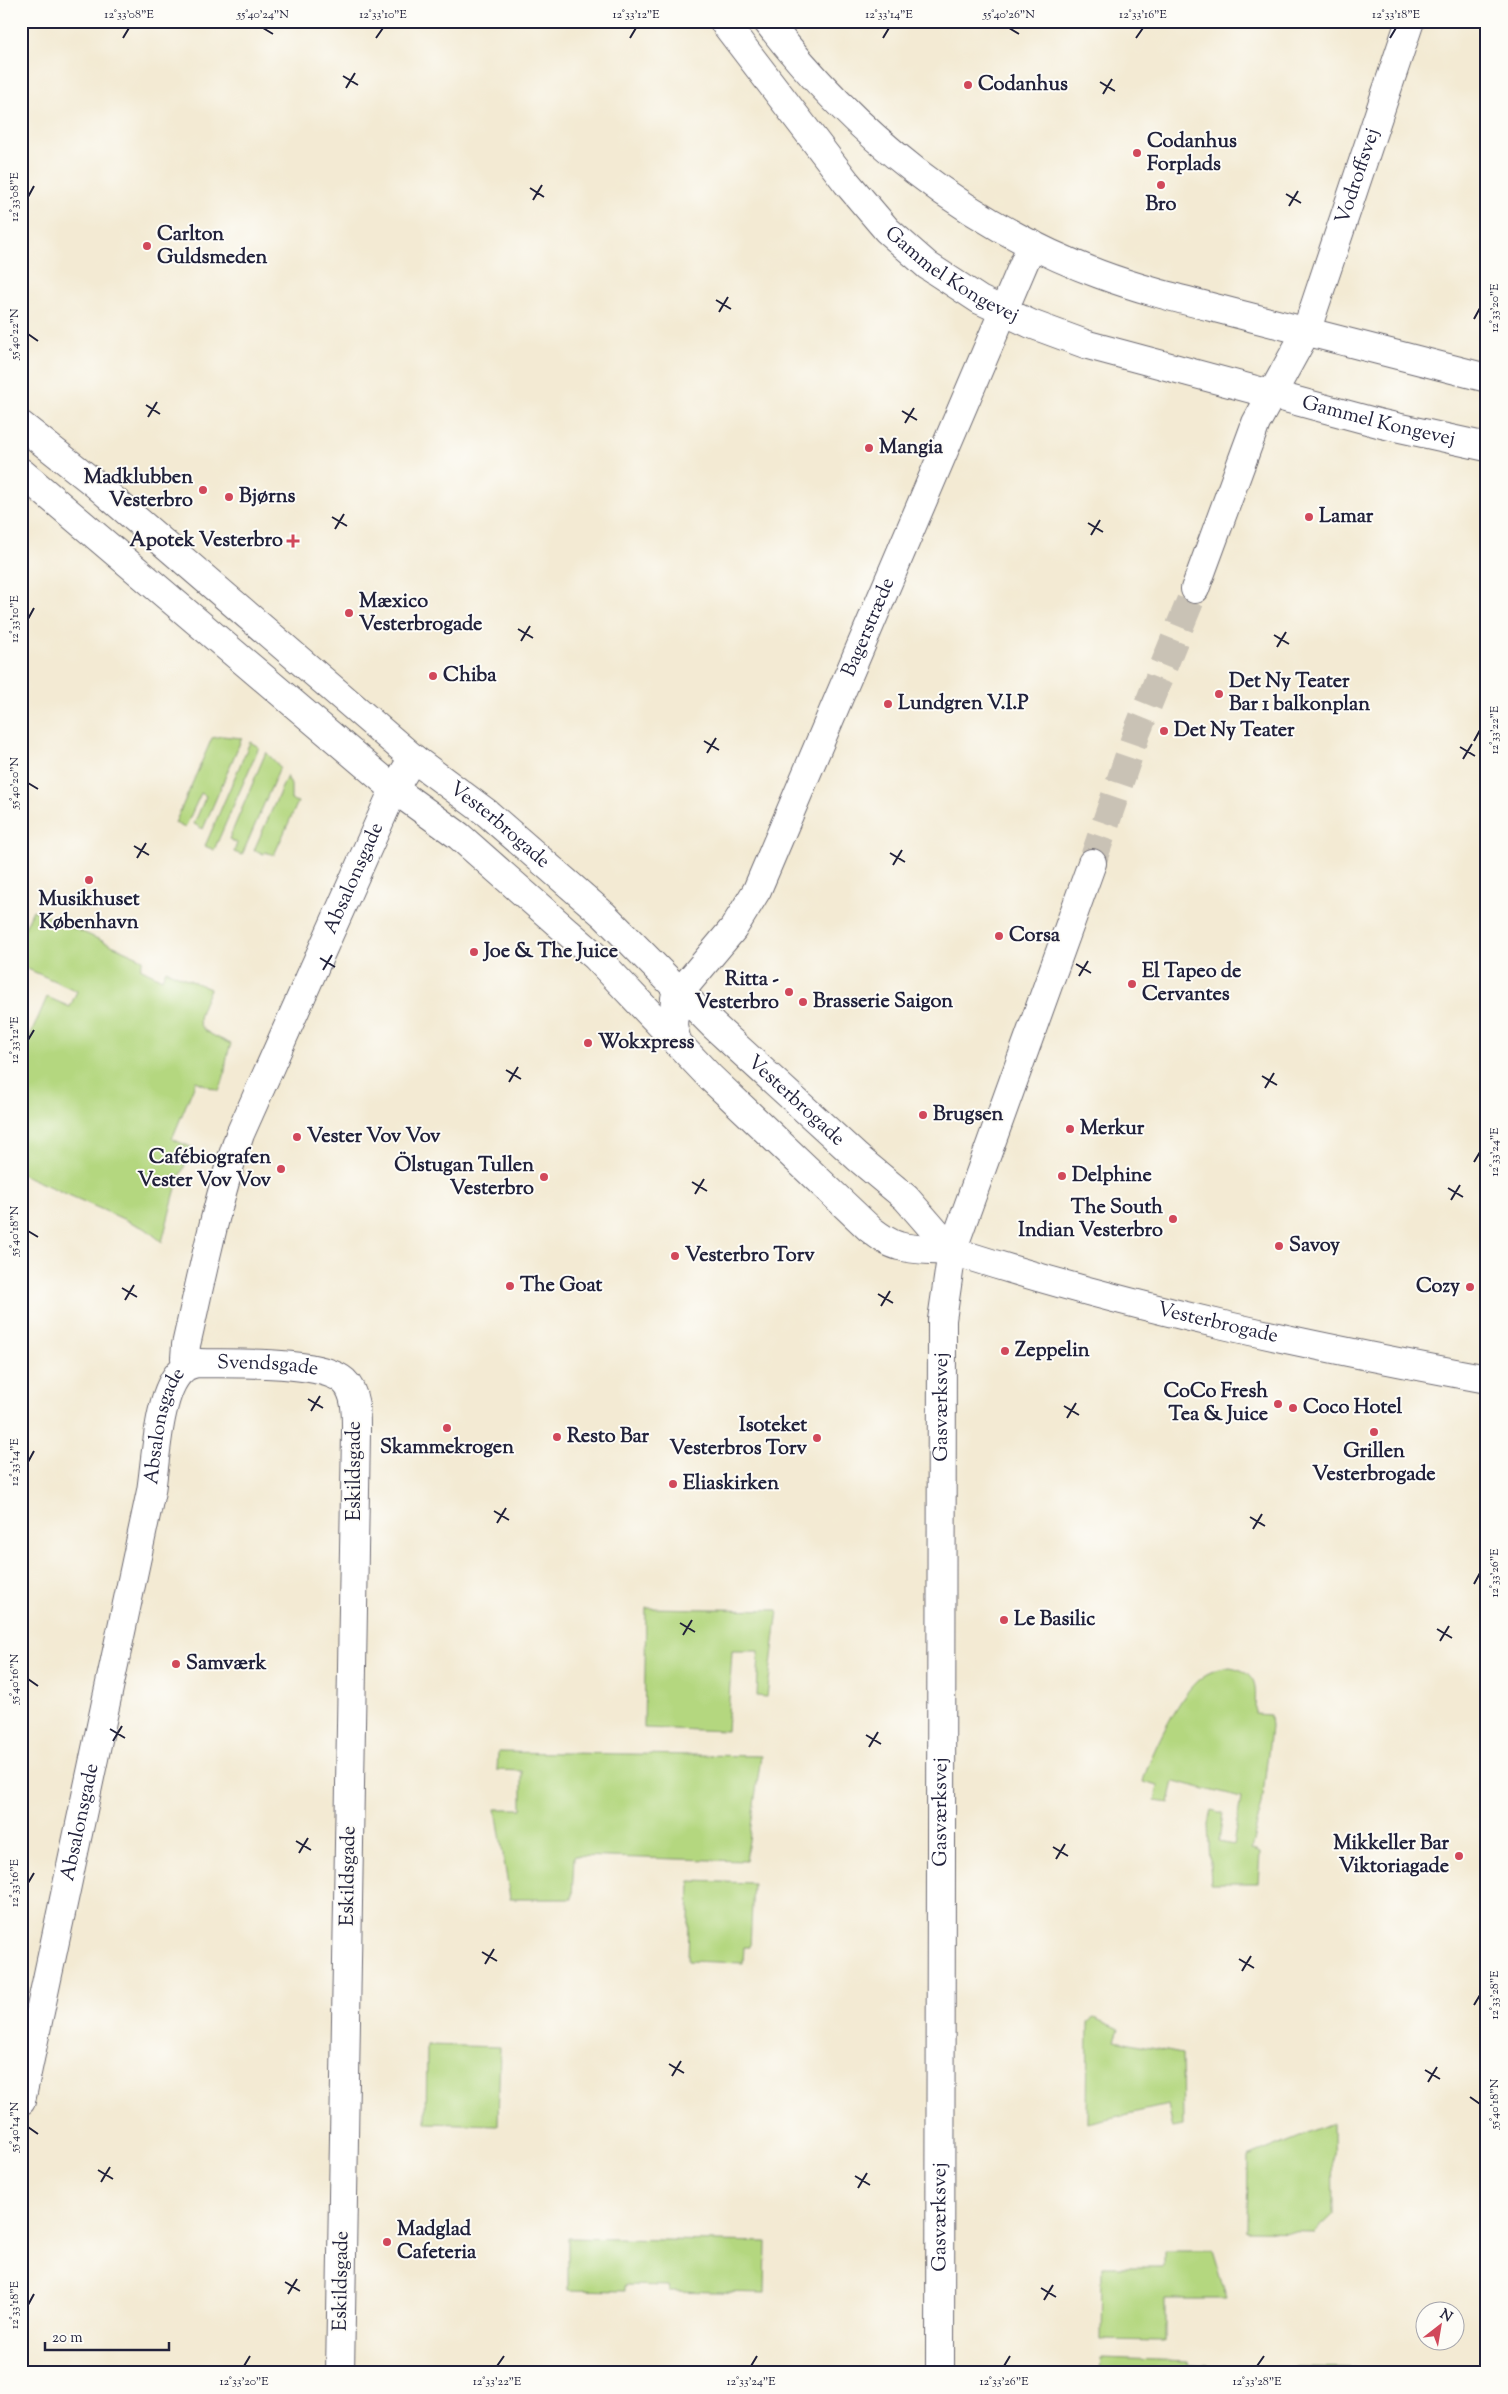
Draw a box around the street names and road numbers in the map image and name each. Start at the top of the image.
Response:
street label: Vodroffsvej [1329,124,1388,228]
street label: Gammel Kongevej [878,220,1023,331]
street label: Gammel Kongevej [1299,389,1458,454]
street label: Bagerstræde [835,573,903,681]
street label: Vesterbrogade [443,775,556,876]
street label: Absalonsgade [316,818,392,939]
street label: Vesterbrogade [740,1049,851,1153]
street label: Vesterbrogade [1154,1295,1281,1351]
street label: Svendsgade [217,1349,321,1384]
street label: Gasværksvej [927,1352,956,1462]
street label: Absalonsgade [138,1361,192,1486]
street label: Eskildsgade [341,1421,370,1521]
street label: Gasværksvej [926,1757,956,1867]
street label: Absalonsgade [54,1761,107,1884]
street label: Eskildsgade [334,1826,364,1926]
street label: Gasværksvej [926,2162,955,2272]
street label: Eskildsgade [327,2231,357,2331]

